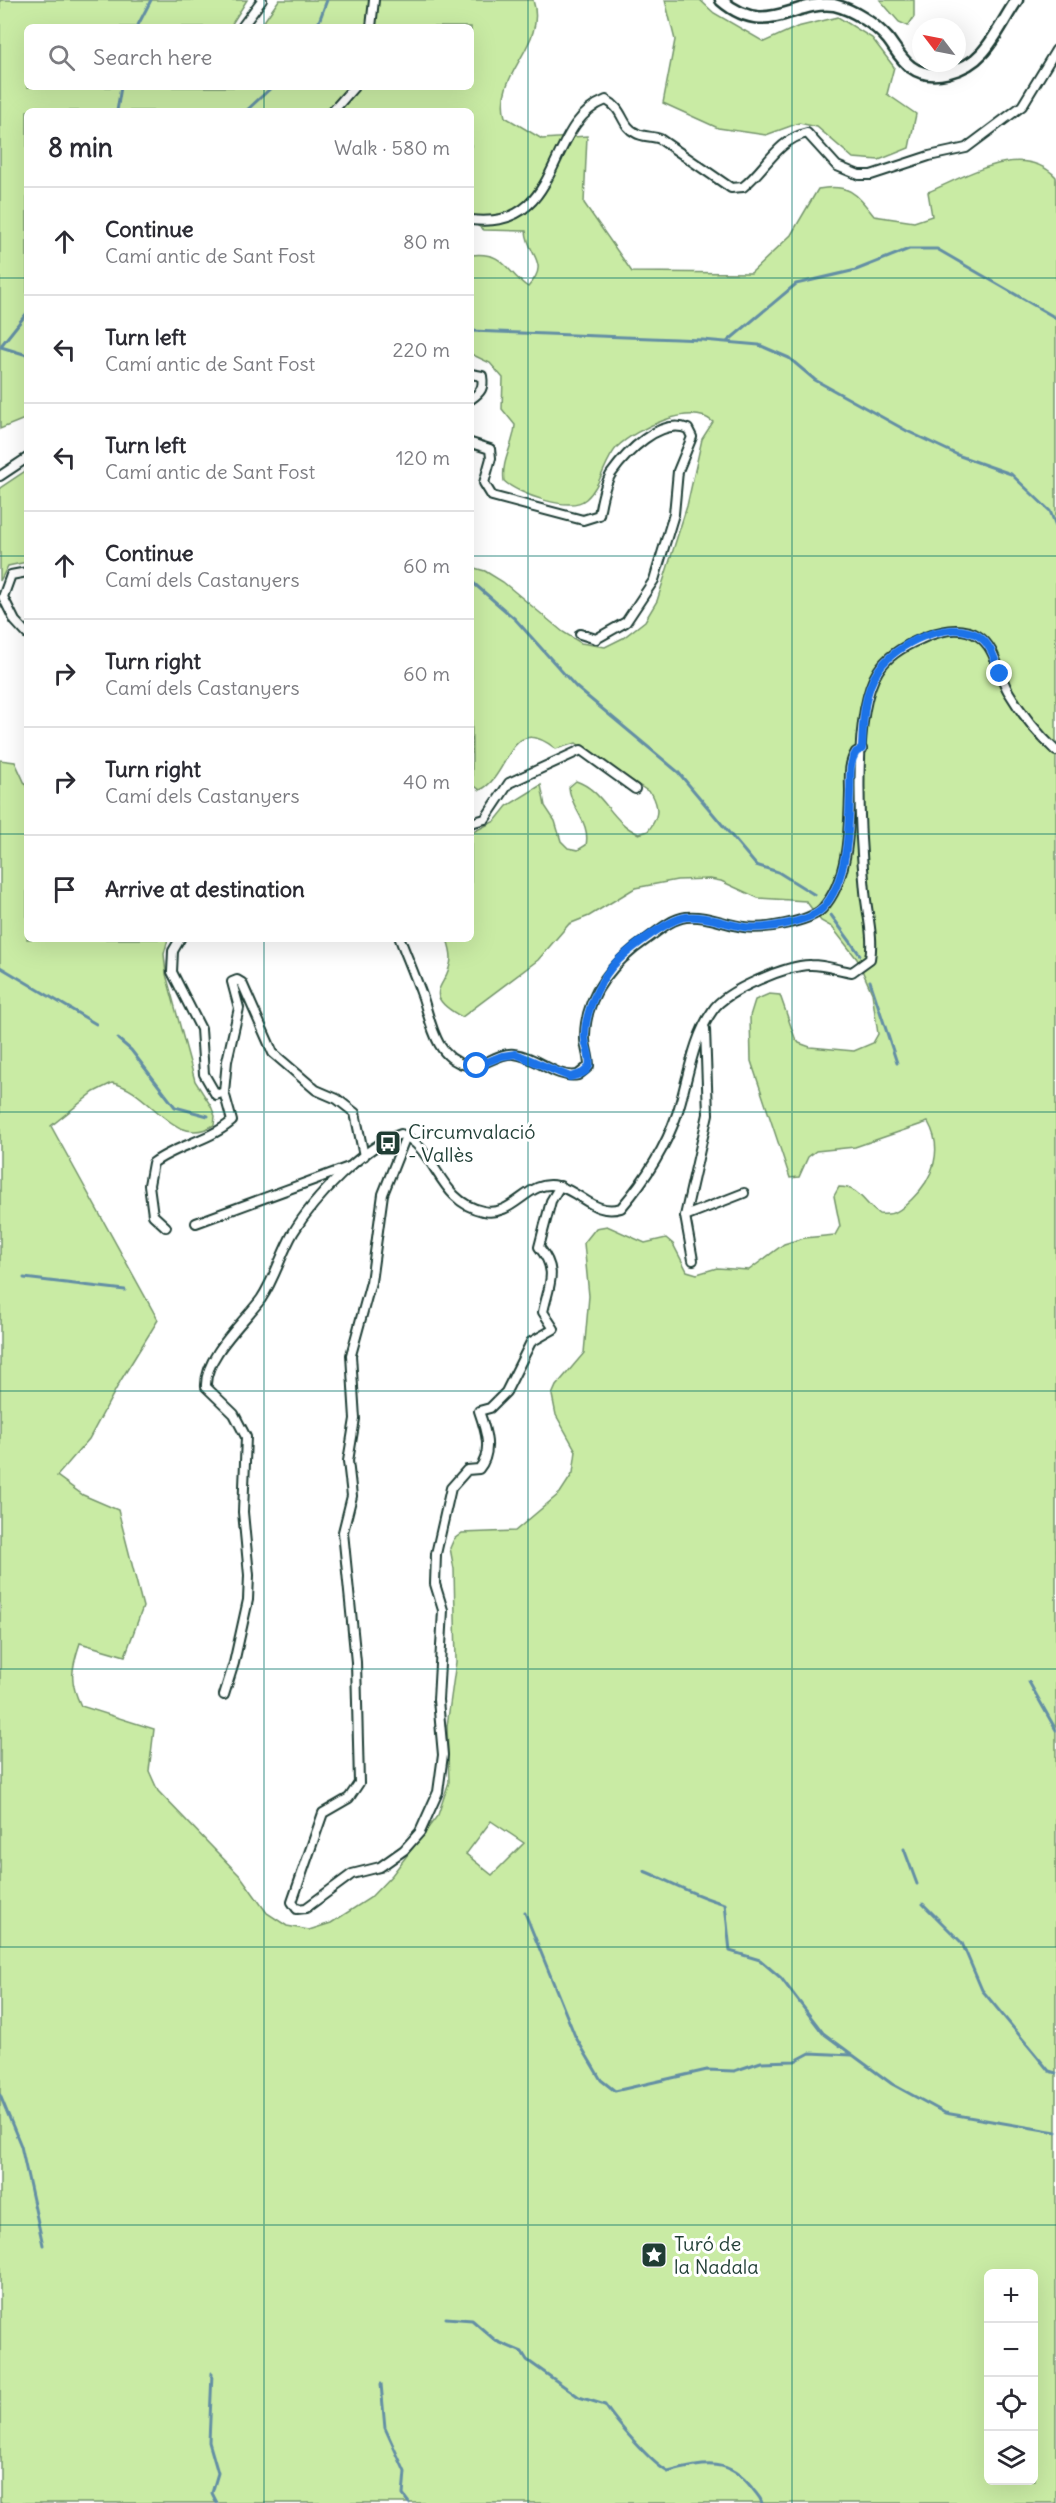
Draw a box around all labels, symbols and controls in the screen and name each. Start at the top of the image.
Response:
north arrow [912,18,966,72]
search box [24,24,474,90]
icon: search [45,41,78,74]
text: Search here [93,43,212,71]
text: 8 min [48,131,113,164]
text: Walk · 580 m [334,135,450,160]
text: Continue [105,215,194,243]
icon: ahead [48,225,81,258]
text: 80 m [403,229,450,254]
text: Camí antic de Sant Fost [105,243,315,268]
text: Turn left [105,323,186,351]
icon: left [48,333,81,366]
text: 220 m [393,337,450,362]
text: Camí antic de Sant Fost [105,351,315,376]
text: Turn left [105,431,186,459]
icon: left [48,441,81,474]
text: 120 m [396,445,450,470]
text: Camí antic de Sant Fost [105,459,315,484]
text: Continue [105,539,194,567]
icon: ahead [48,549,81,582]
text: 60 m [403,553,450,578]
text: Camí dels Castanyers [105,567,300,592]
text: Turn right [105,647,201,675]
icon: right [48,657,81,690]
route end [986,660,1012,686]
text: 60 m [403,661,450,686]
text: Camí dels Castanyers [105,675,300,700]
text: Turn right [105,755,201,783]
icon: right [48,765,81,798]
text: 40 m [403,769,450,794]
text: Camí dels Castanyers [105,783,300,808]
icon: arrive [48,873,81,906]
text: Arrive at destination [105,875,305,903]
route start [463,1052,489,1078]
place label: Circumvalació - Vallès [408,1119,536,1167]
bus stop icon: Circumvalació - Vallès [373,1128,403,1158]
place label: Turó de la Nadala [674,2231,759,2279]
place icon: Turó de la Nadala [639,2240,669,2270]
map controls [984,2269,1038,2485]
button: + [984,2269,1038,2323]
button: − [984,2323,1038,2377]
button: locate [984,2377,1038,2431]
button: layers [984,2431,1038,2485]

